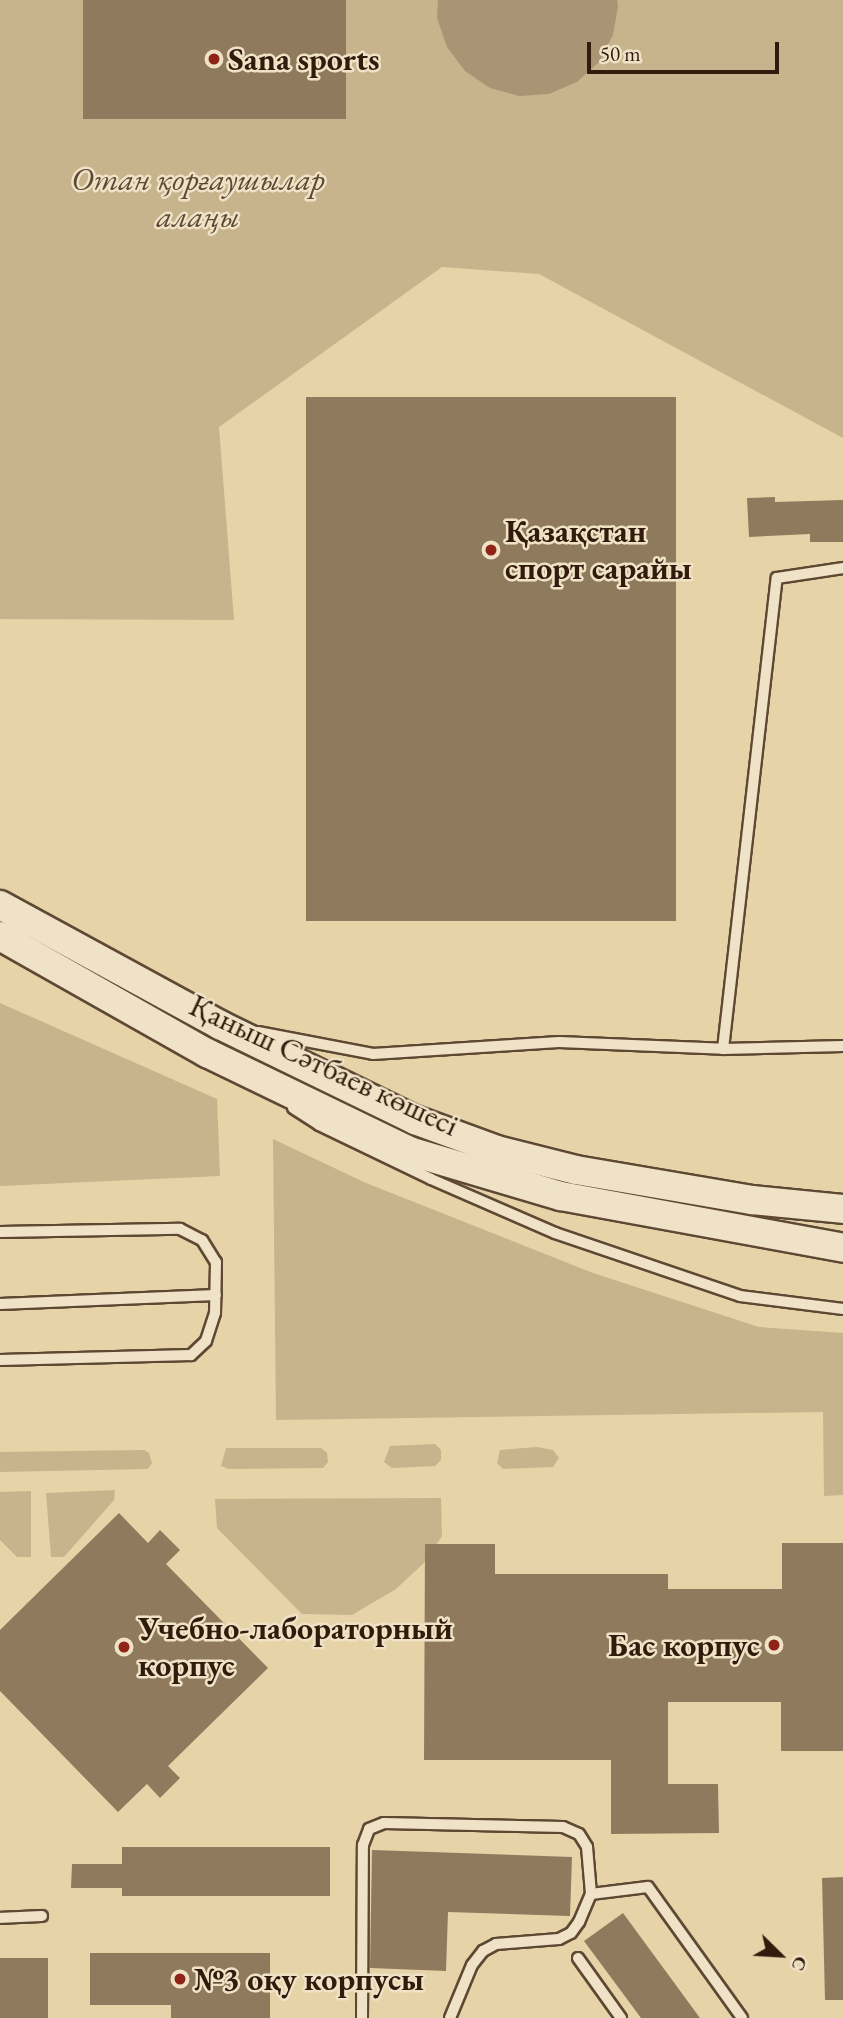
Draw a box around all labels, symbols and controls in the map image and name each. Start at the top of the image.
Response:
scale bar [591,28,784,72]
place label: Sana sports [228,40,380,78]
text: 50 m [600,40,641,67]
marker: Sana sports [206,51,222,67]
park label: Отан қорғаушылар алаңы [71,161,325,236]
place label: Қазақстан спорт сарайы [505,513,692,588]
marker: Қазақстан спорт сарайы [483,542,499,558]
street label: Қаныш Сәтбаев көшесі [183,986,465,1144]
place label: Учебно-лабораторный корпус [138,1610,453,1685]
place label: Бас корпус [608,1626,760,1664]
marker: Бас корпус [766,1637,782,1653]
marker: Учебно-лабораторный корпус [116,1639,132,1655]
north arrow [745,1920,815,1990]
text: С [785,1952,814,1975]
place label: №3 оқу корпусы [194,1960,424,1998]
marker: №3 оқу корпусы [172,1971,188,1987]

